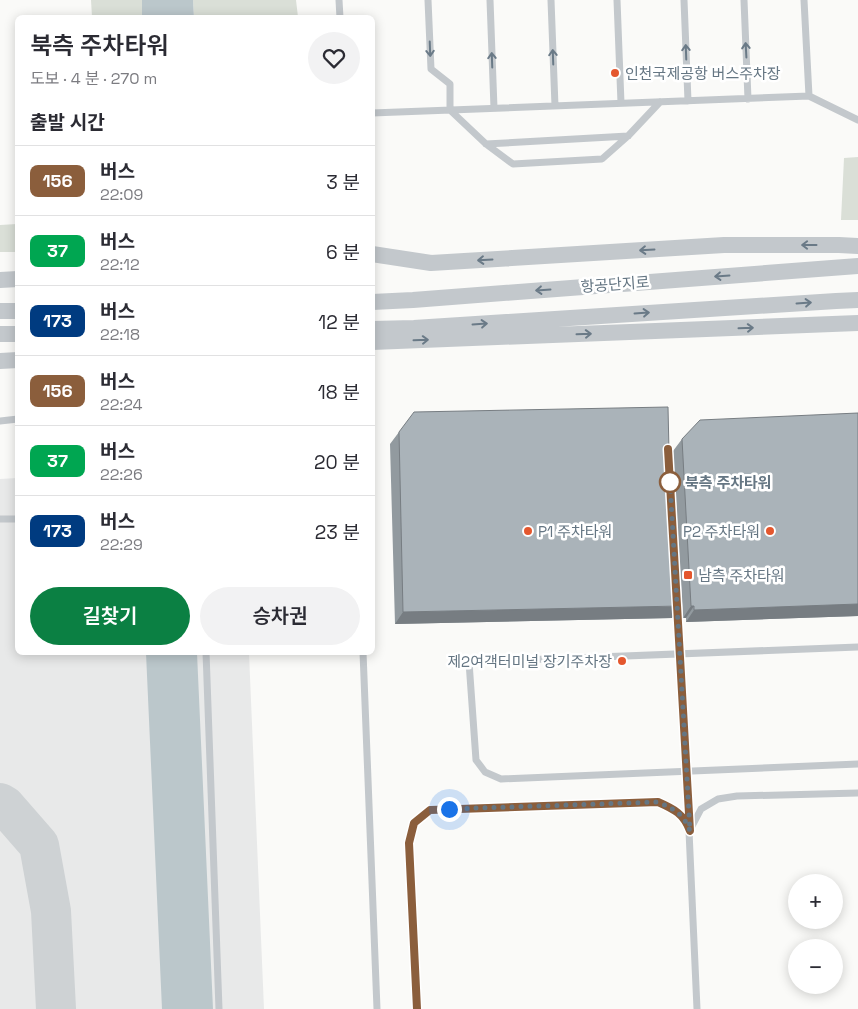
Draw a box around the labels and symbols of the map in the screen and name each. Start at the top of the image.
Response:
one-way arrow [425,40,435,56]
one-way arrow [742,42,751,58]
one-way arrow [681,44,690,60]
one-way arrow [548,50,558,66]
one-way arrow [487,52,497,68]
place label: 인천국제공항 버스주차장 [625,64,781,83]
marker: 인천국제공항 버스주차장 [609,67,621,79]
one-way arrow [802,240,818,250]
one-way arrow [639,245,655,255]
one-way arrow [477,255,493,264]
one-way arrow [714,271,730,281]
street label: 항공단지로 [580,272,650,296]
one-way arrow [535,285,551,295]
one-way arrow [796,298,812,307]
one-way arrow [634,309,650,318]
one-way arrow [472,319,488,328]
one-way arrow [738,323,754,332]
one-way arrow [575,329,591,339]
one-way arrow [413,336,429,345]
marker: 북측 주차타워 [659,471,681,493]
place label: 북측 주차타워 [685,473,772,492]
place label: P1 주차타워 [538,522,612,541]
place label: P2 주차타워 [683,522,760,541]
marker: P1 주차타워 [522,525,534,537]
marker: P2 주차타워 [764,525,776,537]
place label: 남측 주차타워 [698,566,785,585]
marker: 남측 주차타워 [682,569,694,581]
place label: 제2여객터미널 장기주차장 [447,652,612,671]
marker: 제2여객터미널 장기주차장 [616,655,628,667]
your location [437,797,462,822]

